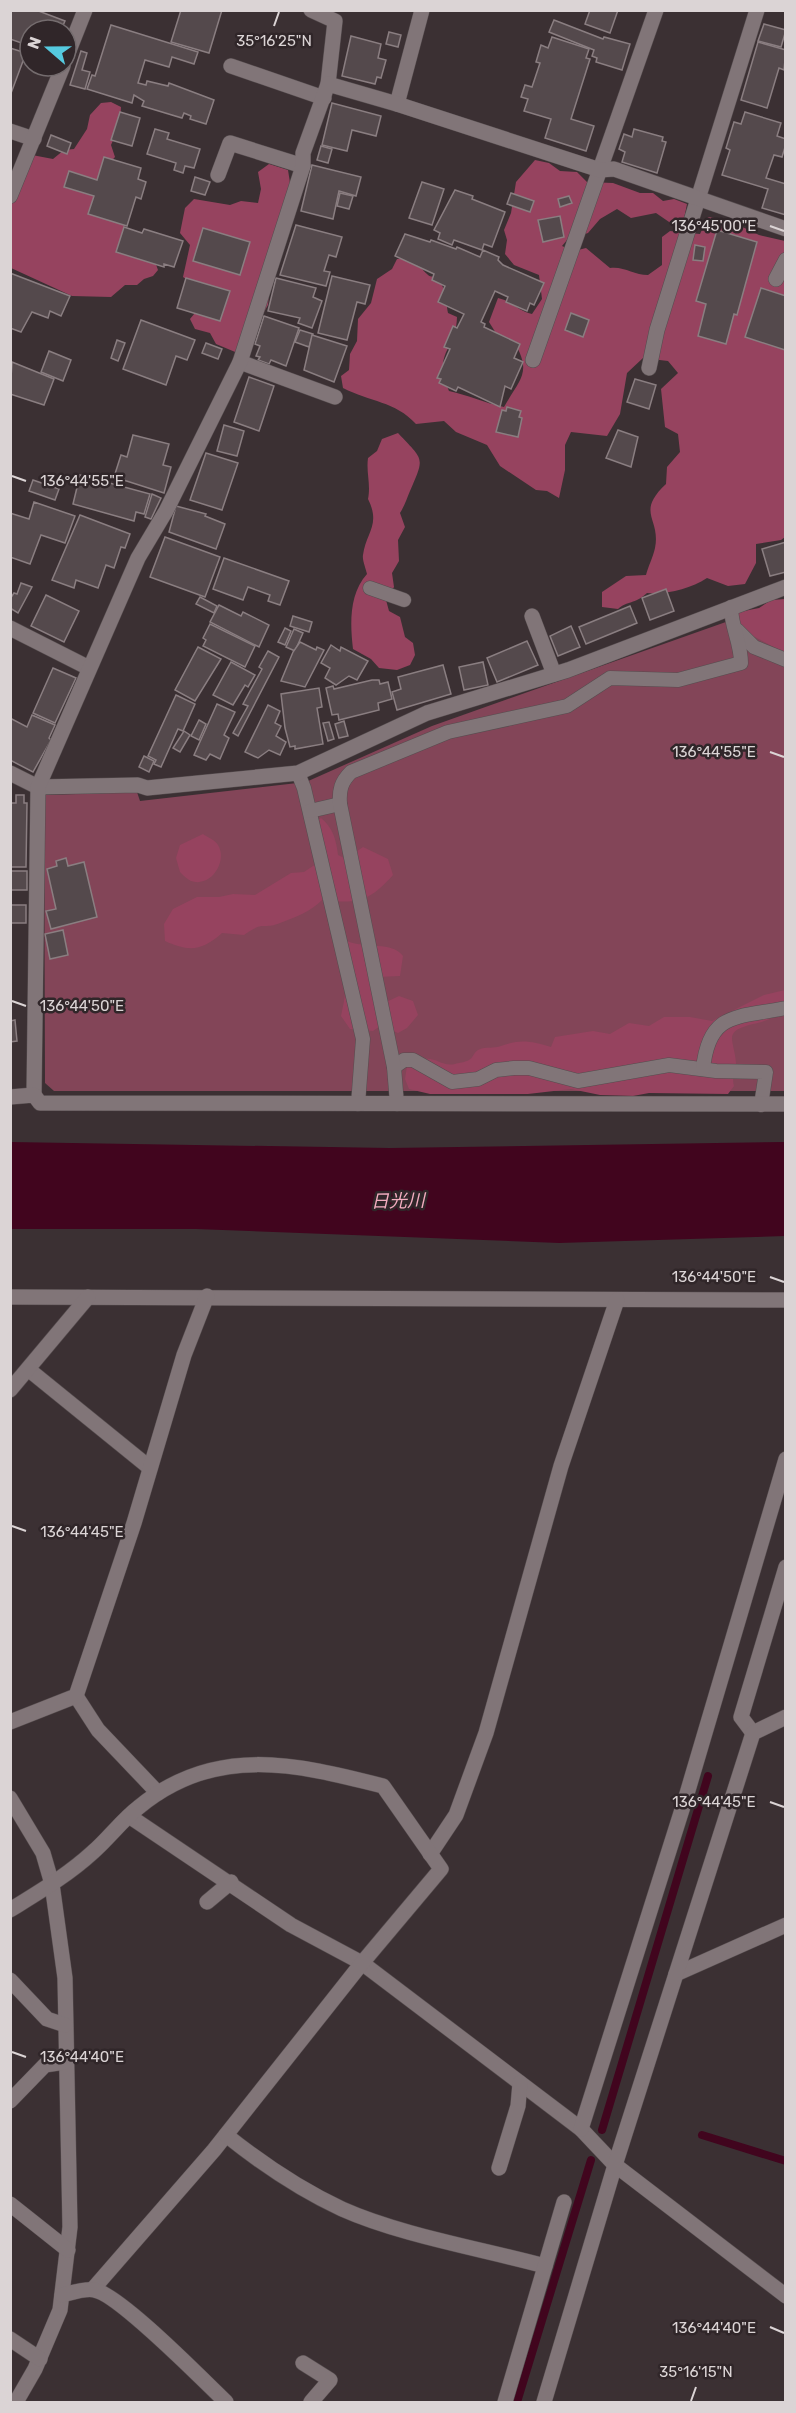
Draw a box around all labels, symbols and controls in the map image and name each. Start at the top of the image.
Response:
north arrow [18,18,78,78]
text: 35°16'25"N [236,32,312,50]
text: N [23,34,45,52]
text: 136°45'00"E [672,217,756,235]
text: 136°44'55"E [40,472,124,490]
text: 136°44'55"E [672,743,756,761]
text: 136°44'50"E [40,997,124,1015]
water label: 日光川 [371,1189,427,1212]
text: 136°44'50"E [672,1268,756,1286]
text: 136°44'45"E [40,1523,124,1541]
text: 136°44'45"E [672,1793,756,1811]
text: 136°44'40"E [40,2048,124,2066]
text: 136°44'40"E [672,2319,756,2337]
text: 35°16'15"N [659,2363,733,2381]

